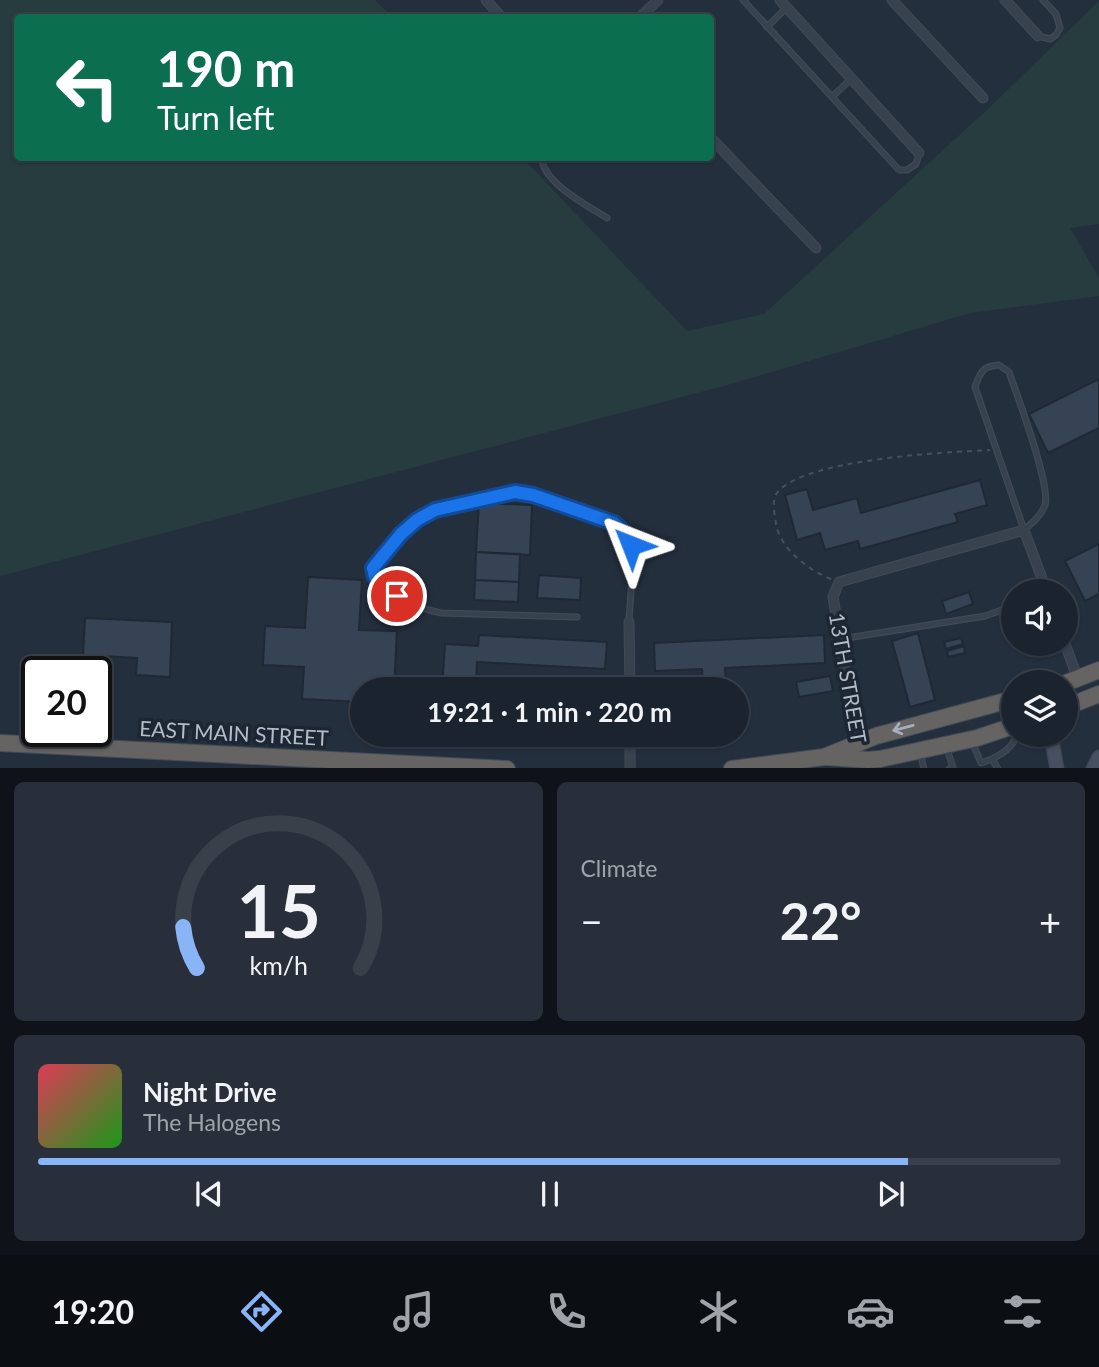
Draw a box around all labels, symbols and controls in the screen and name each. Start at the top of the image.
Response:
text: 190 m [157,39,295,97]
icon: left [42,42,133,133]
text: Turn left [157,98,274,137]
position arrow [594,508,668,582]
pin [367,566,427,626]
icon: arrive [378,577,416,615]
map controls [1001,579,1078,747]
button: sound [1001,579,1078,656]
street label: 13TH STREET [825,611,872,745]
speed limit sign: 20 [21,656,112,747]
button: layers [1001,670,1078,747]
text: 19:21 · 1 min · 220 m [427,696,672,728]
street label: EAST MAIN STREET [139,715,330,750]
one-way arrow [893,722,915,735]
text: Climate [581,854,657,882]
text: 15 [236,866,320,954]
text: 22° [780,889,862,951]
text: − [581,898,603,944]
text: + [1039,898,1061,944]
text: km/h [249,949,308,979]
text: Night Drive [143,1076,277,1108]
text: The Halogens [143,1108,281,1136]
icon: previous [190,1175,228,1213]
icon: pause [531,1175,569,1213]
icon: next [872,1175,910,1213]
icon: directions [237,1287,286,1336]
icon: music [389,1287,438,1336]
icon: phone [542,1287,591,1336]
icon: climate [694,1287,743,1336]
icon: car [846,1287,895,1336]
icon: filters [998,1287,1047,1336]
text: 19:20 [52,1292,134,1331]

